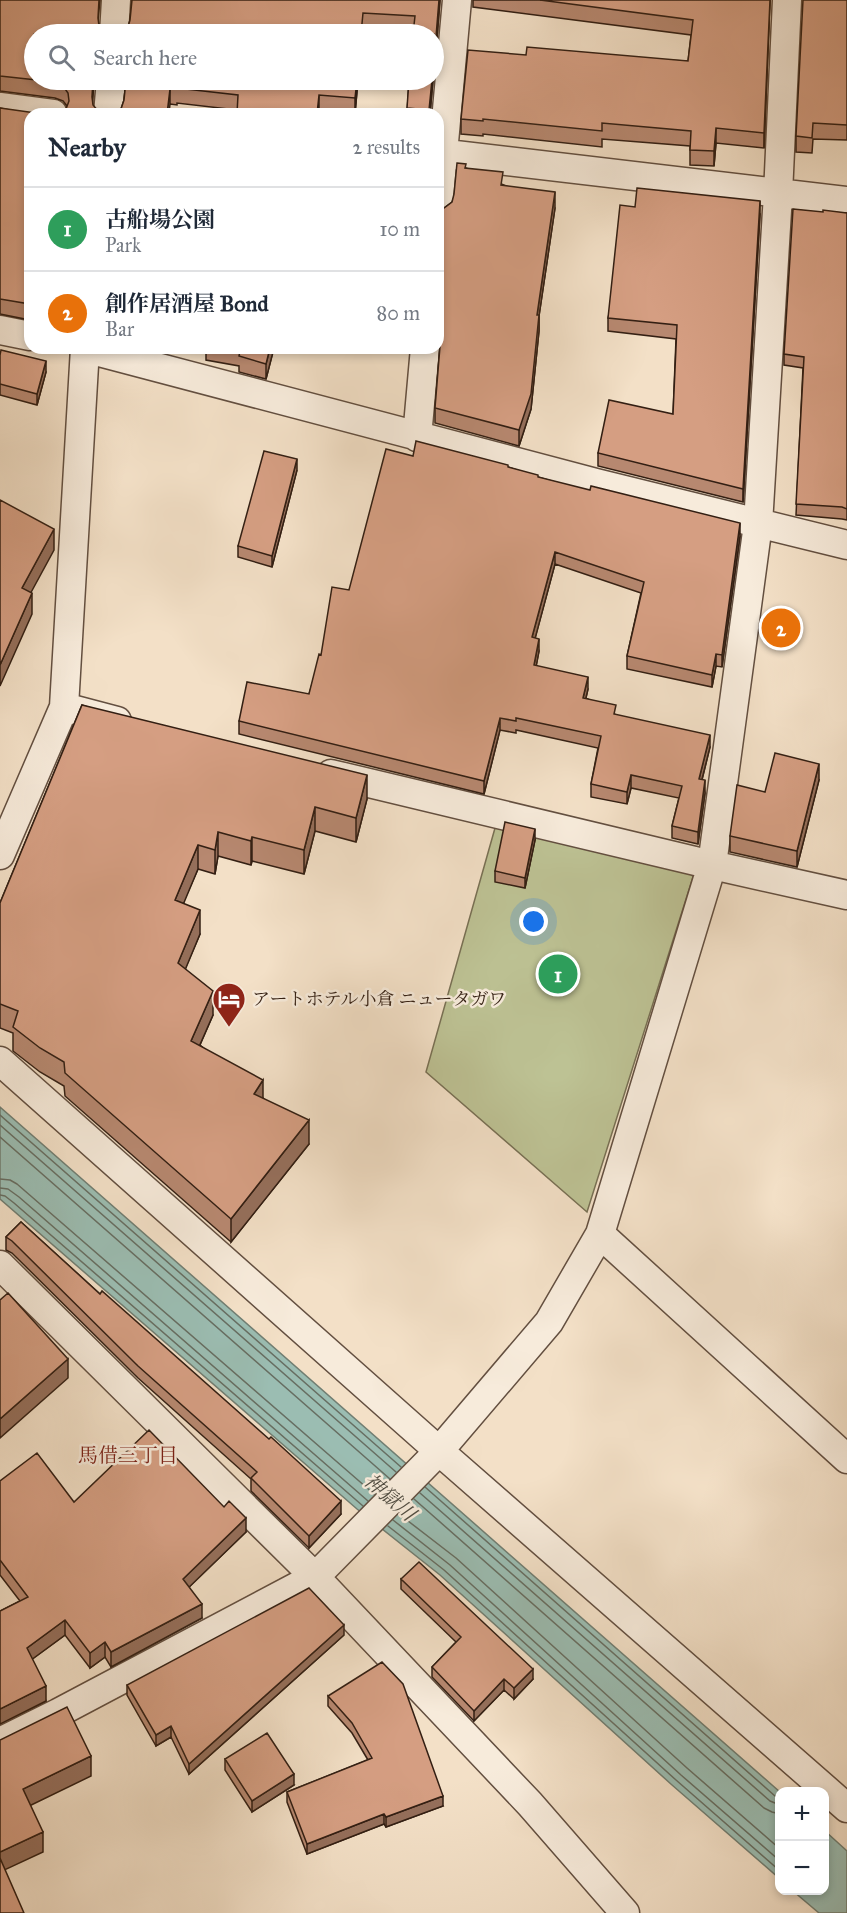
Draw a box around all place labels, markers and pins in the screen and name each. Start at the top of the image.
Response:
pin: 2 [762,606,800,650]
pin: 1 [538,952,578,996]
hotel icon: アートホテル小倉 ニュータガワ [211,981,247,1028]
place label: アートホテル小倉 ニュータガワ [252,988,506,1010]

